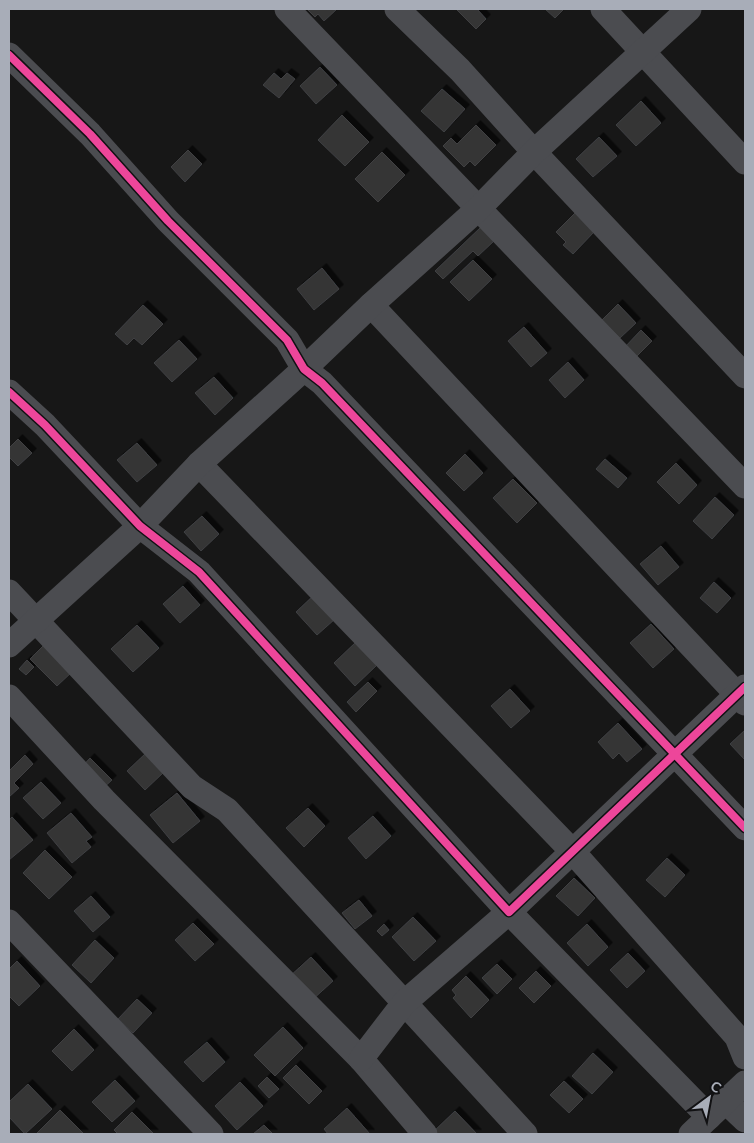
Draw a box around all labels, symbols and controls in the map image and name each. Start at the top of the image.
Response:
north arrow [684,1073,734,1123]
text: С [708,1077,725,1097]

